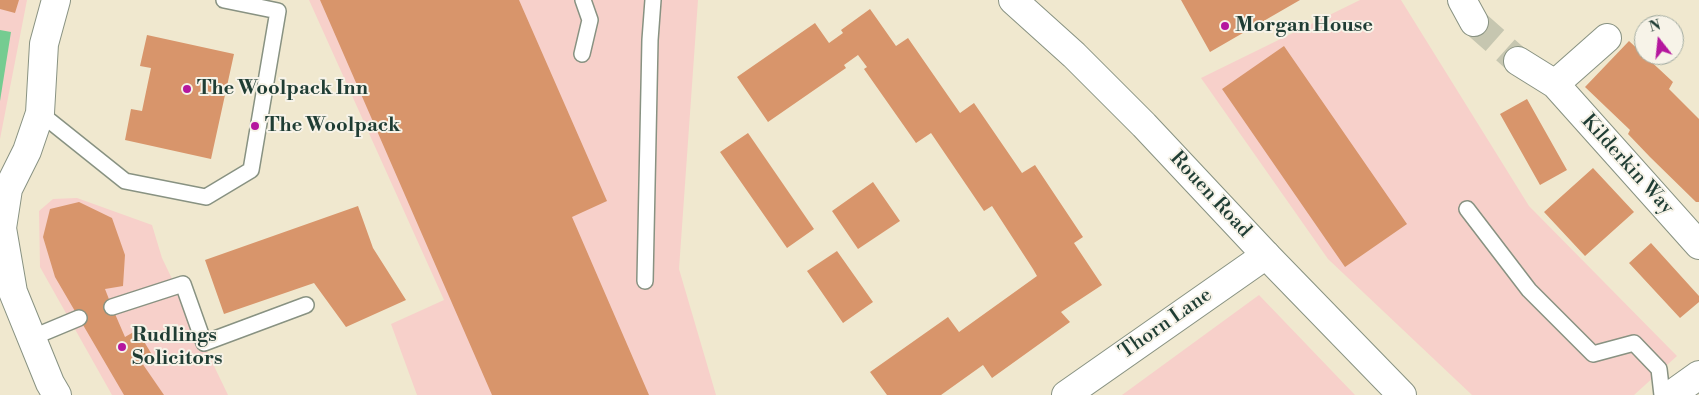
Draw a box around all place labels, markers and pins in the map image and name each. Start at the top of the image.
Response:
place label: Morgan House [1235,14,1373,38]
marker: Morgan House [1219,20,1231,32]
place label: The Woolpack Inn [197,77,368,101]
marker: The Woolpack Inn [181,83,193,95]
place label: The Woolpack [265,114,400,138]
marker: The Woolpack [249,120,261,132]
place label: Rudlings Solicitors [132,324,223,371]
marker: Rudlings Solicitors [116,341,128,353]

